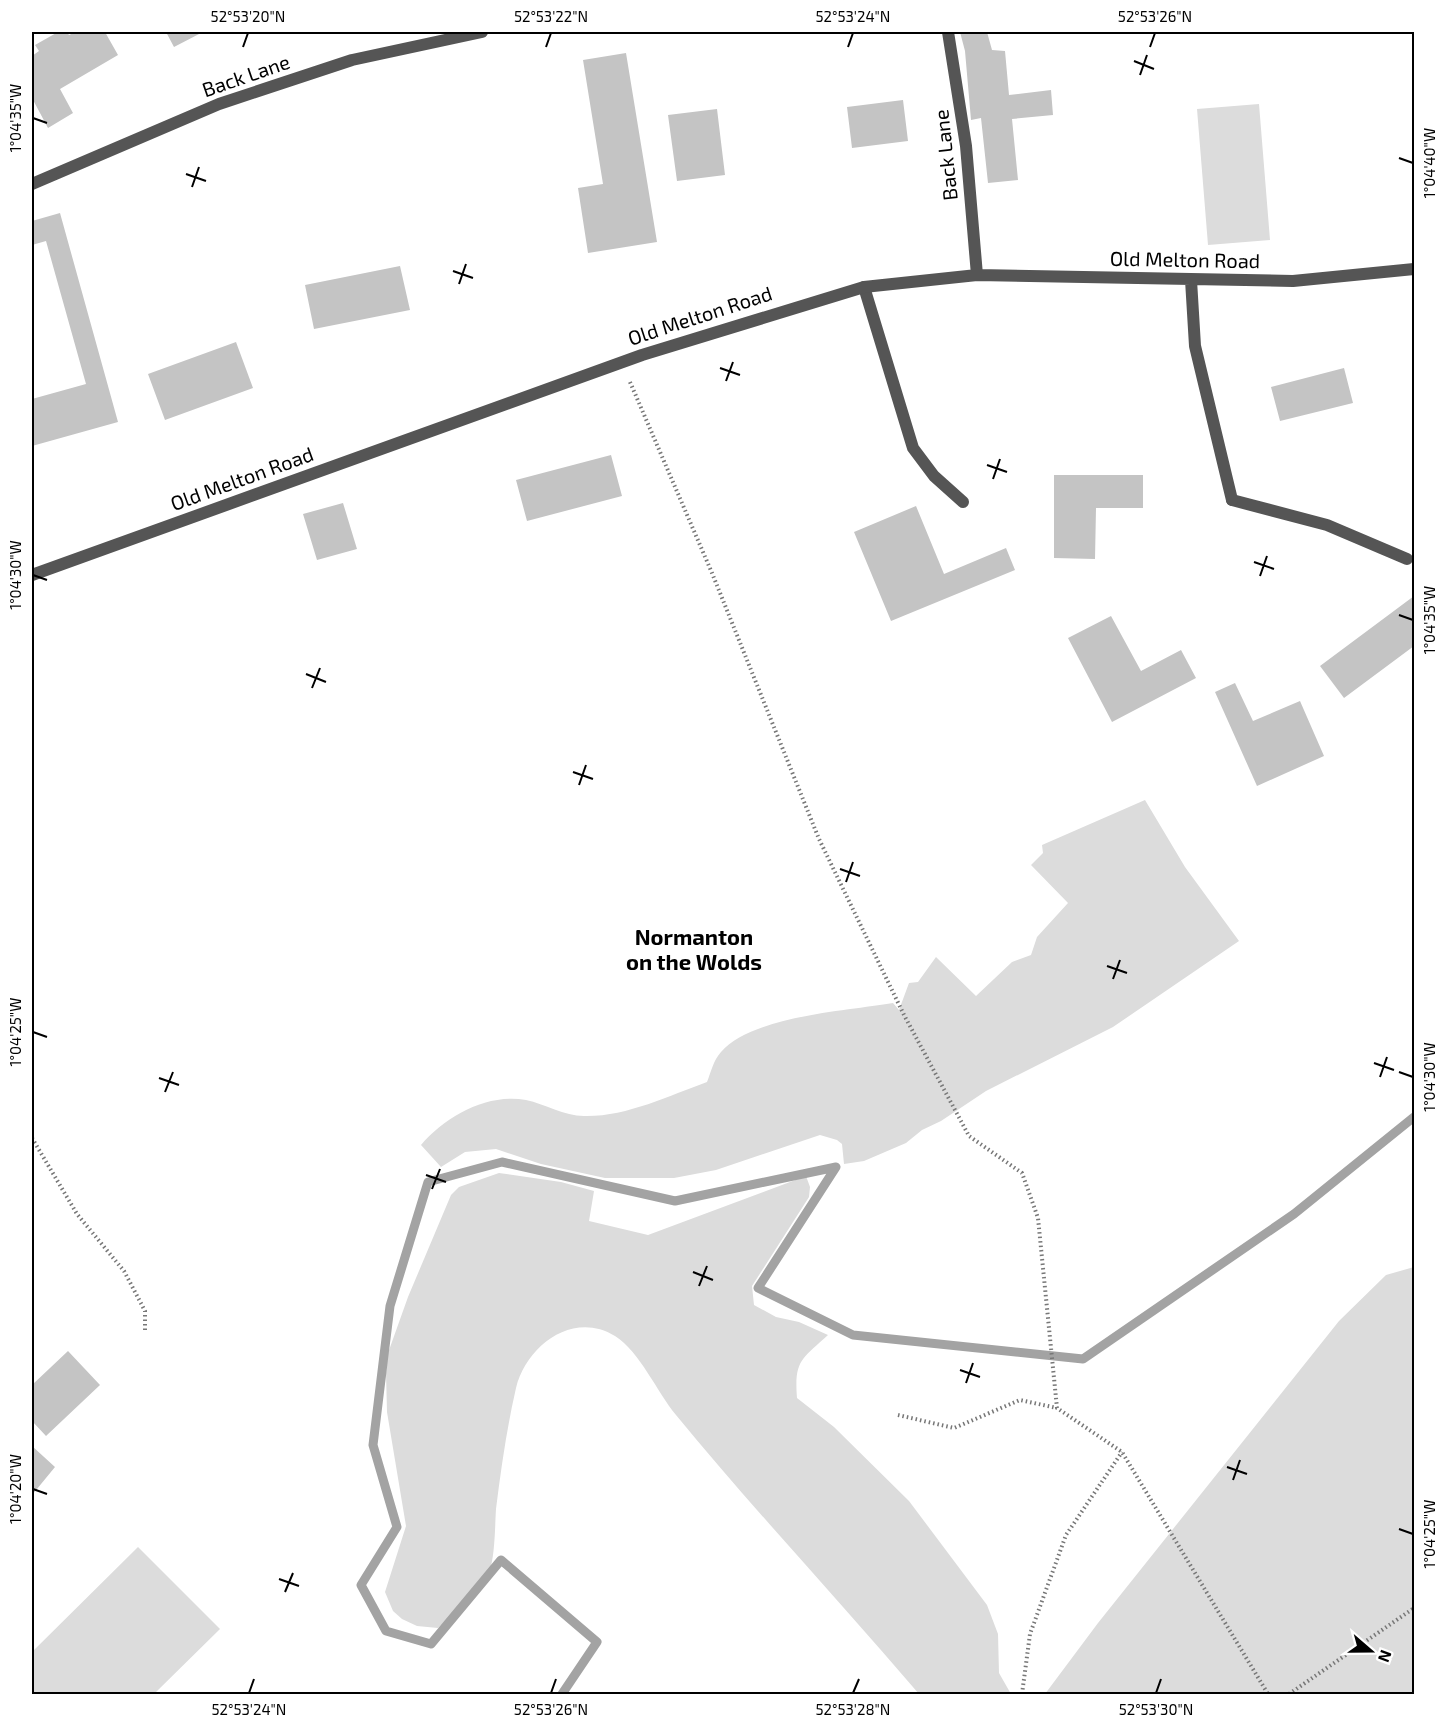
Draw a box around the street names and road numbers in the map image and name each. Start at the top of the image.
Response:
street label: Back Lane [199,49,293,101]
street label: Back Lane [928,108,962,202]
street label: Old Melton Road [1110,246,1260,272]
street label: Old Melton Road [624,280,775,350]
street label: Old Melton Road [167,441,316,515]

